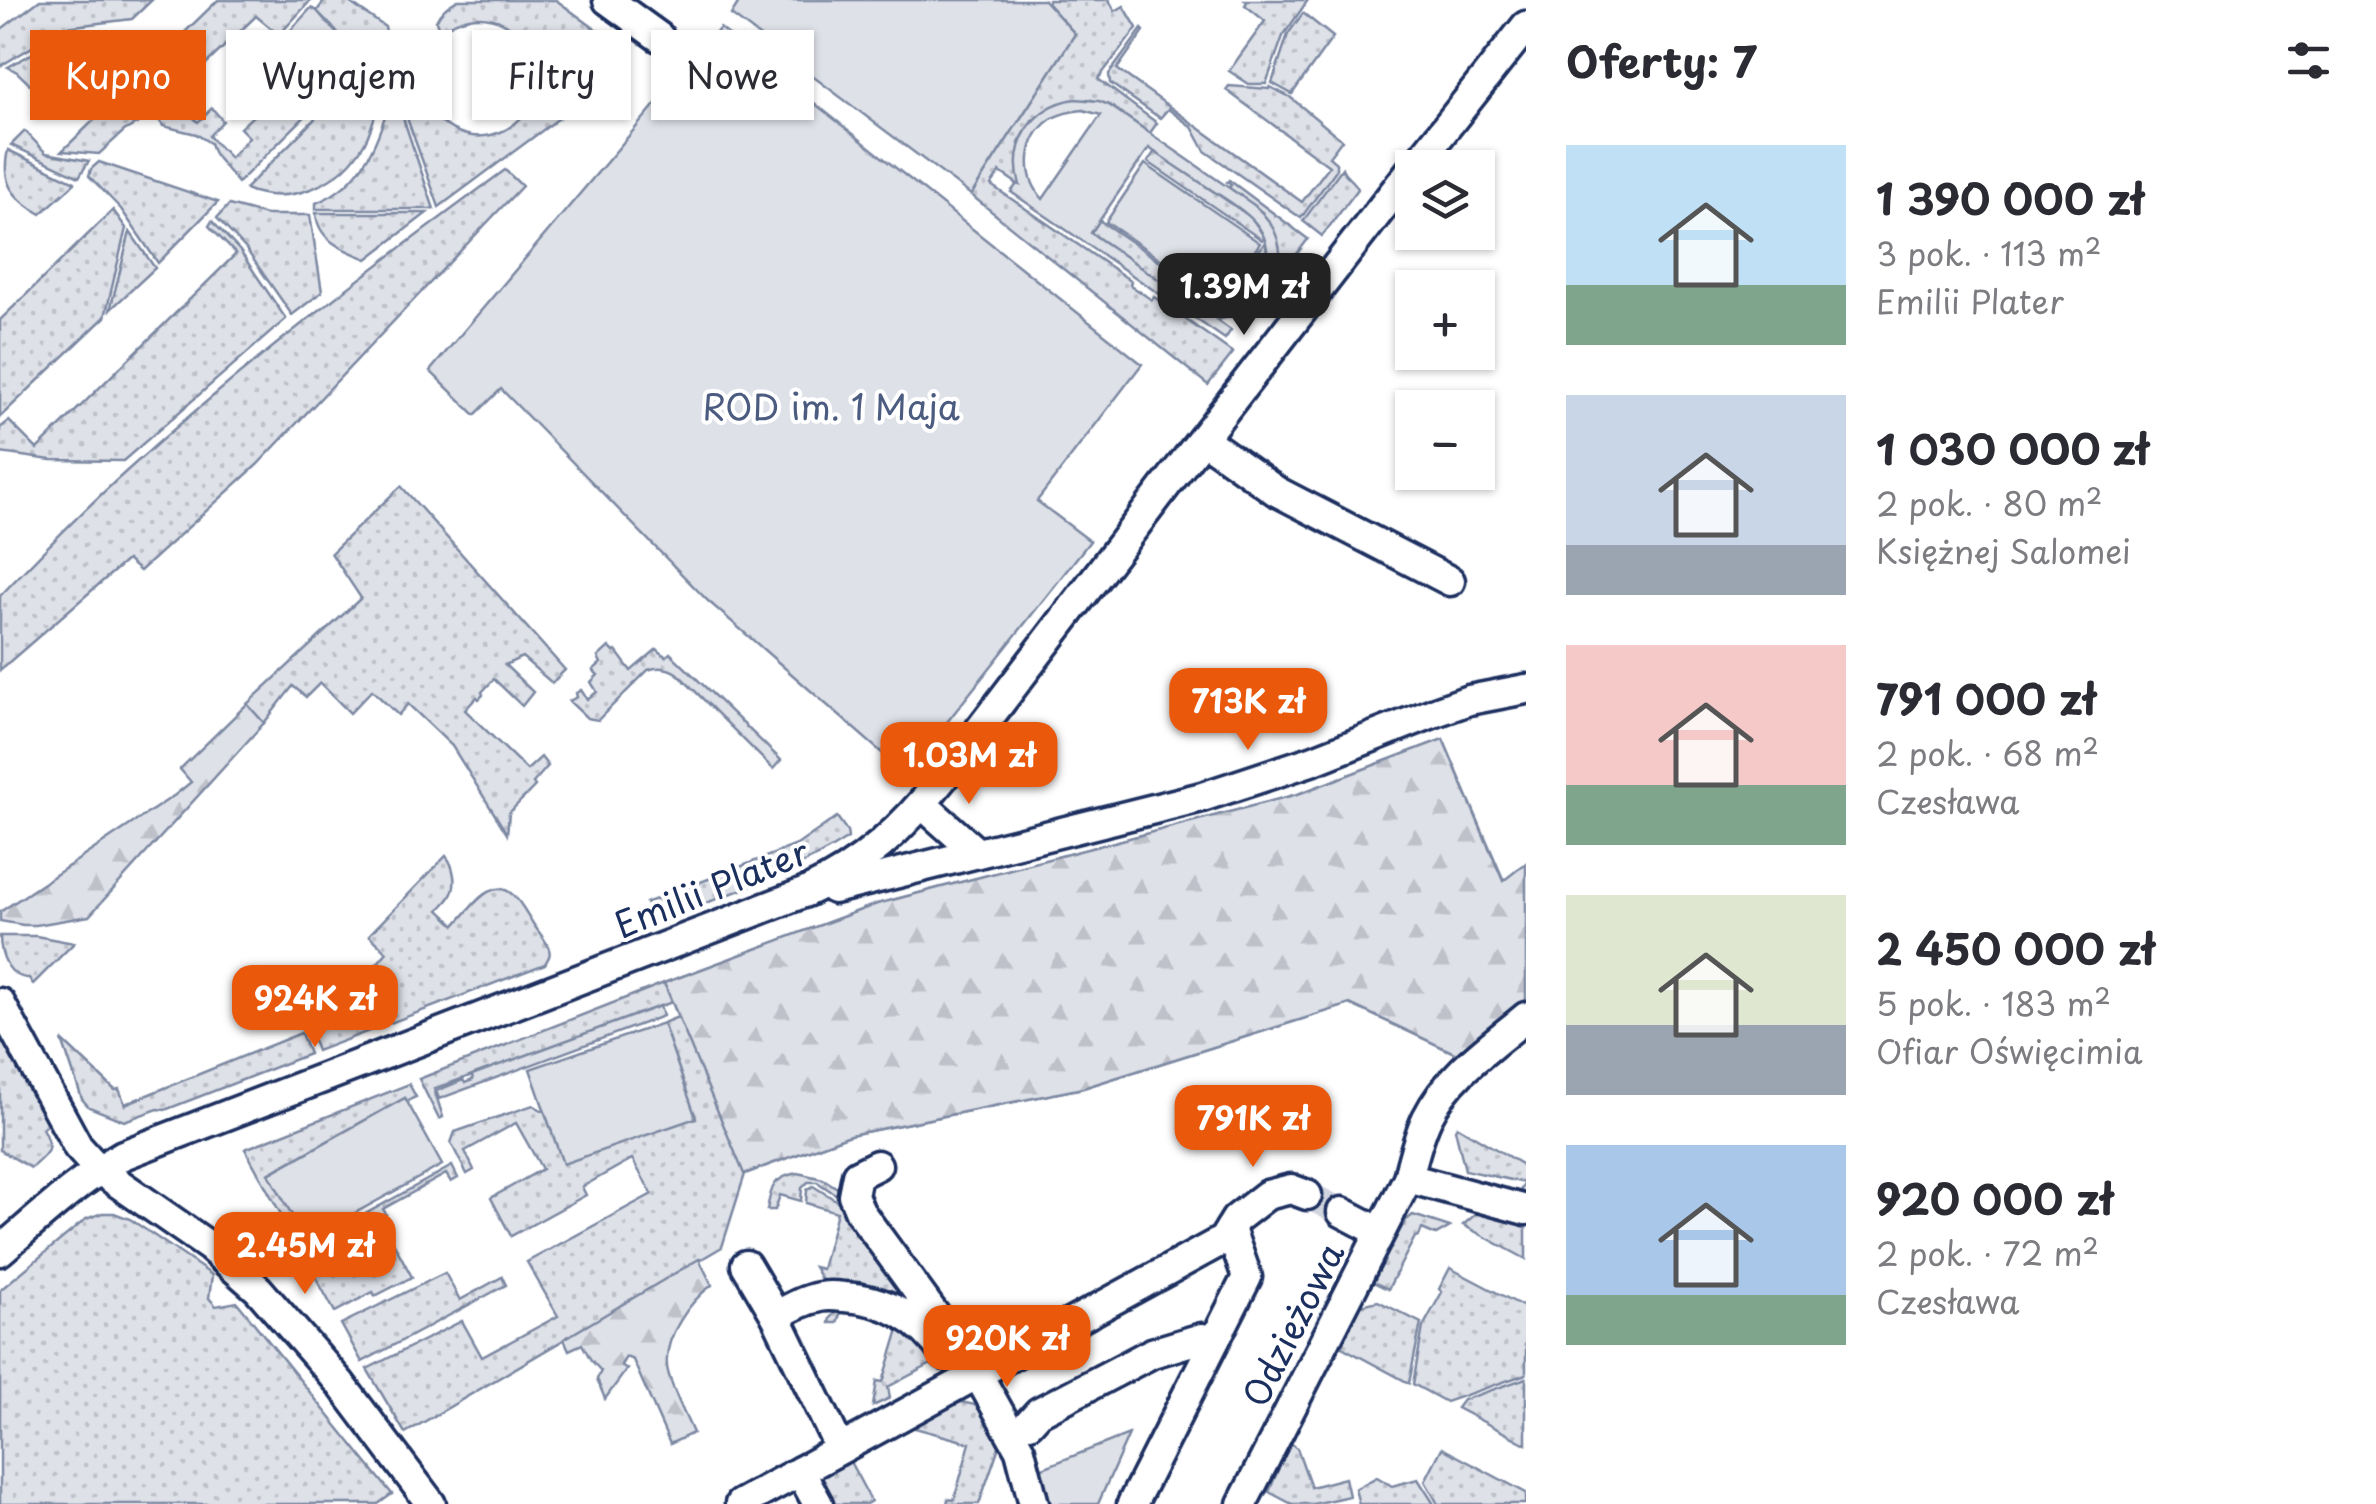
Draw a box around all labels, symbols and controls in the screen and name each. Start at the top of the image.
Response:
text: Oferty: 7 [1566,29,1757,92]
chip: Kupno [30,30,206,120]
chip: Wynajem [226,30,452,120]
chip: Filtry [472,30,631,120]
chip: Nowe [651,30,814,120]
icon: filters [2281,33,2336,88]
map controls [1395,150,1495,490]
button: layers [1395,150,1495,250]
text: 1 390 000 zł [1876,166,2144,229]
icon: home [1646,185,1766,305]
text: 3 pok. · 113 m² [1876,229,2101,277]
pin: 1.39M zł [1141,253,1347,338]
text: 1.39M zł [1180,261,1308,309]
button: + [1395,270,1495,370]
text: Emilii Plater [1876,277,2064,325]
park label: ROD im. 1 Maja [702,379,960,432]
button: − [1395,390,1495,490]
text: 1 030 000 zł [1876,416,2148,479]
icon: home [1646,435,1766,555]
text: 2 pok. · 80 m² [1876,479,2103,527]
text: Księżnej Salomei [1876,527,2131,575]
text: 791 000 zł [1876,666,2096,729]
pin: 713K zł [1156,668,1340,753]
text: 713K zł [1191,676,1305,724]
icon: home [1646,685,1766,805]
pin: 1.03M zł [866,722,1072,807]
text: 2 pok. · 68 m² [1876,729,2099,777]
text: 1.03M zł [902,730,1036,778]
text: Czesława [1876,777,2019,825]
street label: Emilii Plater [606,824,817,950]
text: 2 450 000 zł [1876,916,2154,979]
icon: home [1646,935,1766,1055]
pin: 924K zł [223,965,407,1050]
text: 924K zł [254,973,376,1021]
text: 5 pok. · 183 m² [1876,979,2111,1027]
text: Ofiar Oświęcimia [1876,1027,2143,1075]
pin: 791K zł [1161,1085,1345,1170]
text: 791K zł [1197,1093,1309,1141]
text: 920 000 zł [1876,1166,2113,1229]
icon: home [1646,1185,1766,1305]
pin: 2.45M zł [202,1212,408,1297]
text: 2.45M zł [236,1220,374,1268]
text: 2 pok. · 72 m² [1876,1229,2099,1277]
street label: Odzieżowa [1228,1232,1356,1415]
text: Czesława [1876,1277,2019,1325]
pin: 920K zł [915,1305,1099,1390]
text: 920K zł [945,1313,1069,1361]

